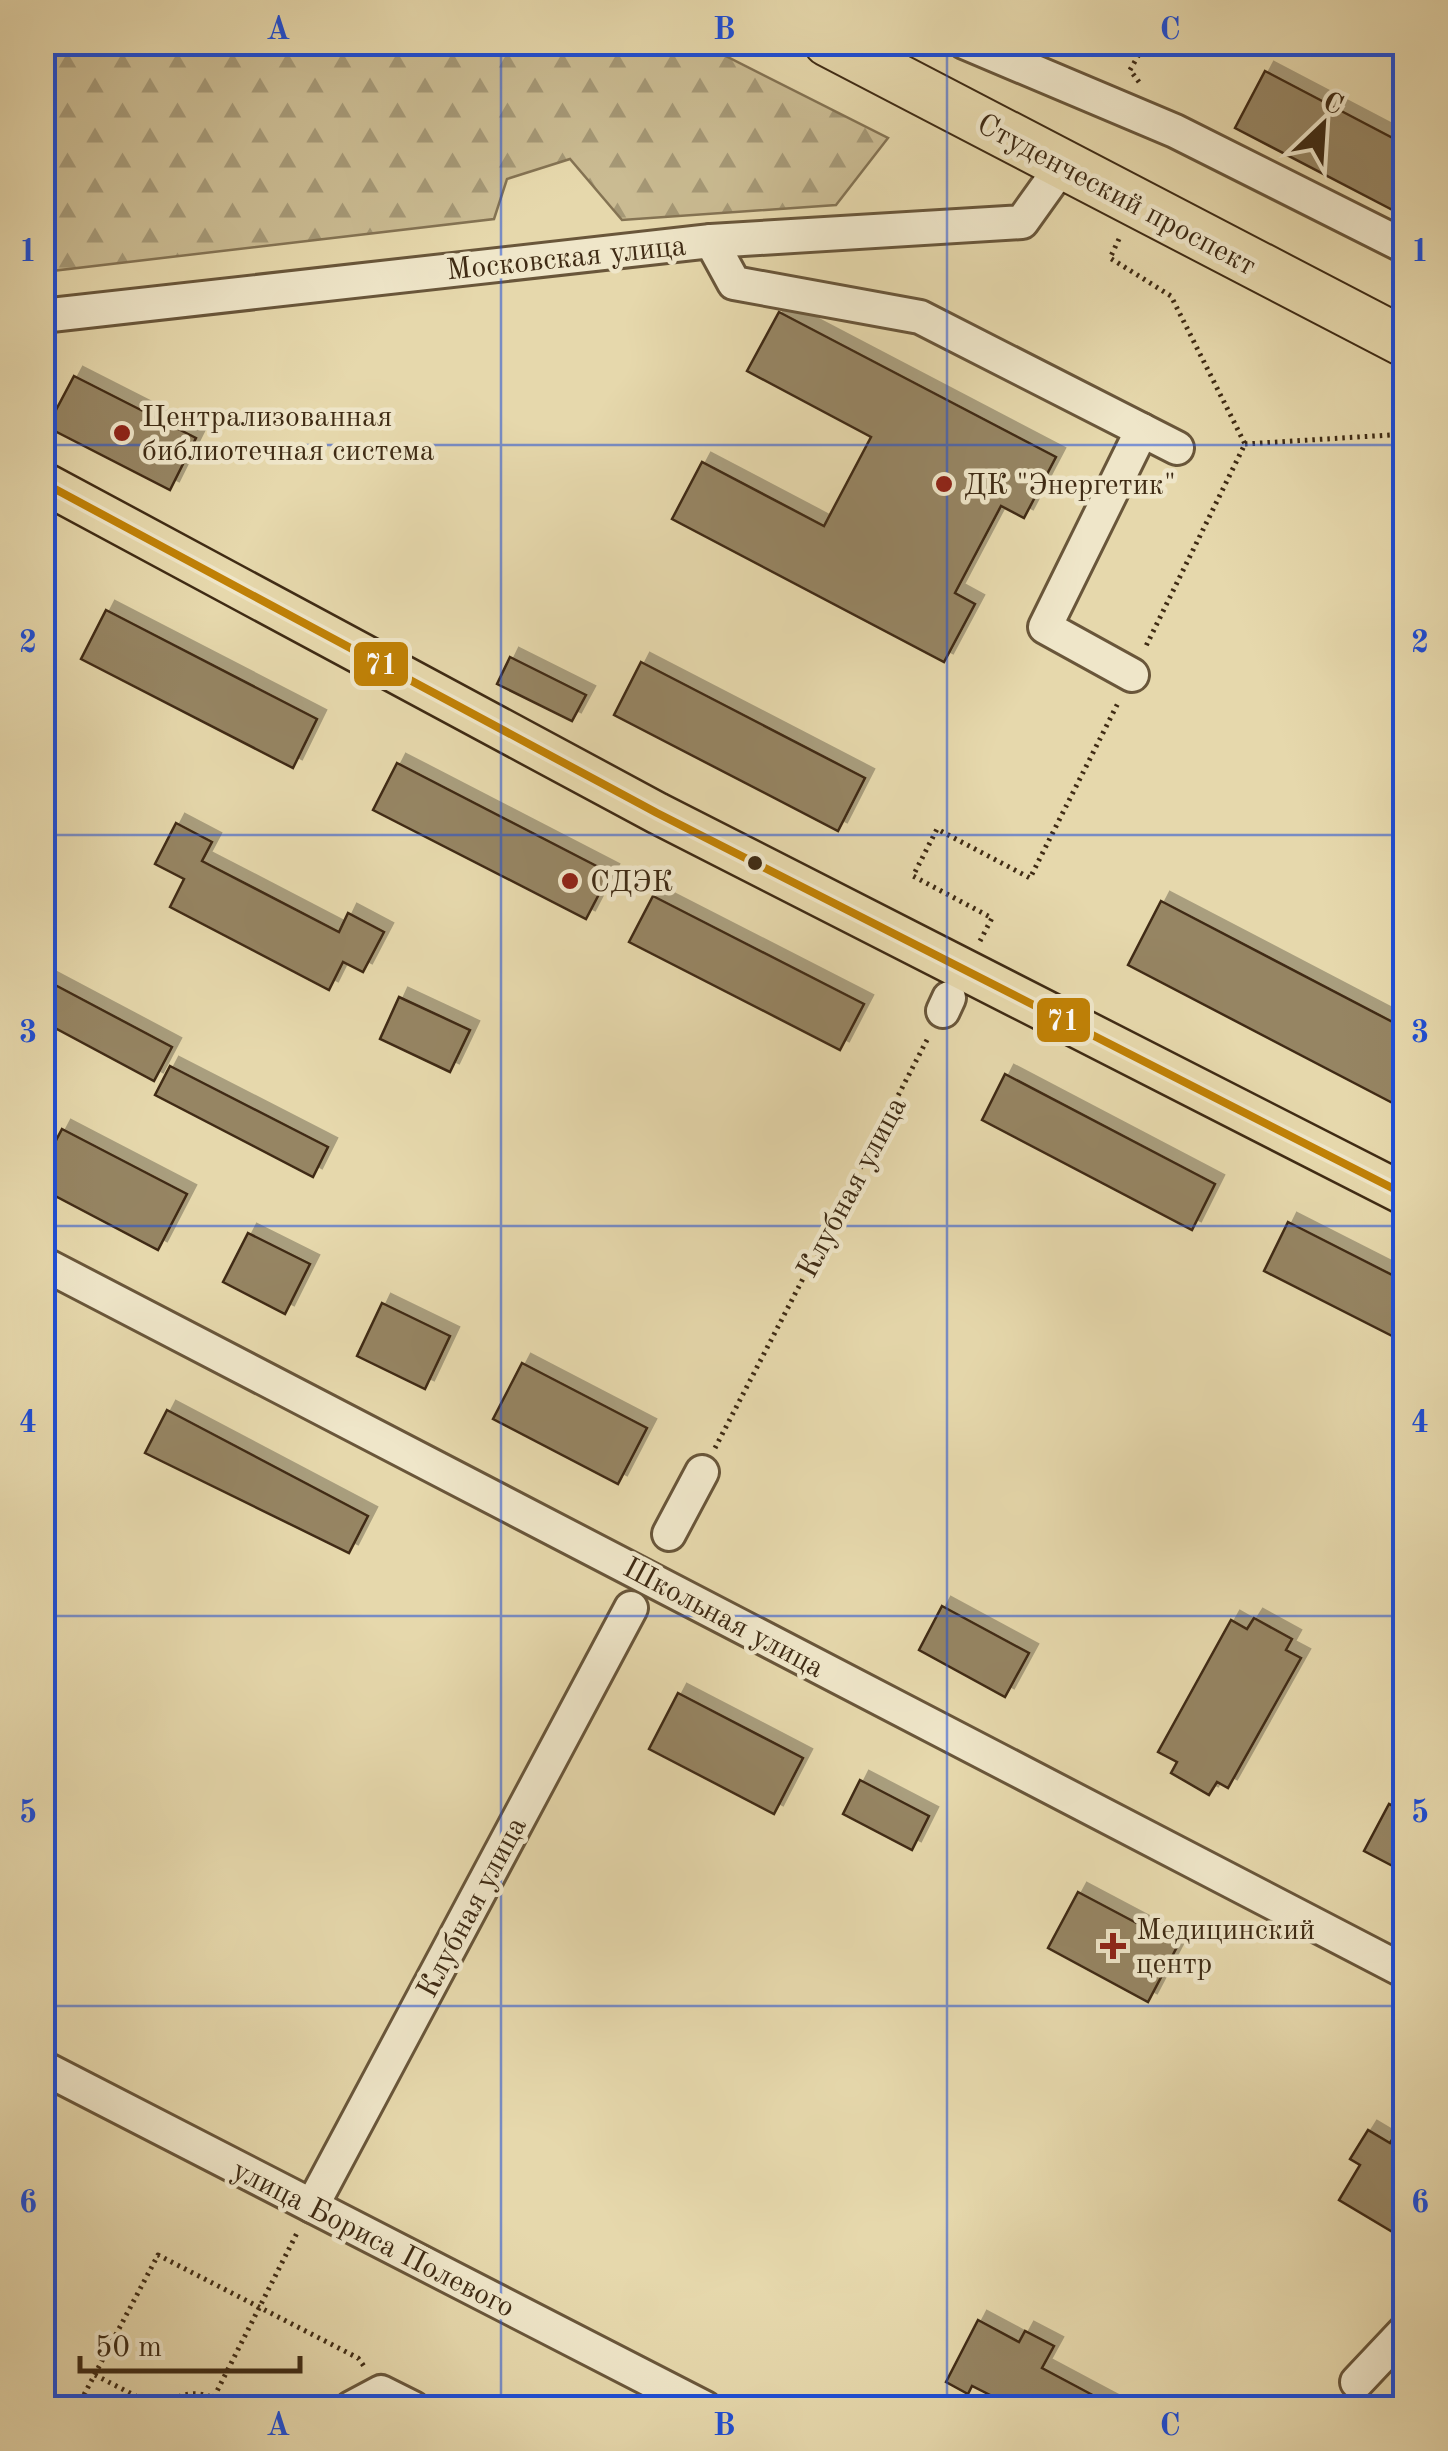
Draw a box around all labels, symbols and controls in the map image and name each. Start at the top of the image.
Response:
text: A [266,15,290,47]
text: B [713,15,735,47]
text: C [1159,15,1181,47]
north arrow [1273,75,1373,175]
text: С [1318,88,1347,122]
street label: Студенческий проспект [972,110,1260,282]
street label: Московская улица [445,231,688,287]
text: 1 [19,237,37,269]
text: 1 [1411,237,1429,269]
place label: Централизованная библиотечная система [142,403,435,467]
marker: Централизованная библиотечная система [111,422,133,444]
place label: ДК "Энергетик" [964,471,1176,501]
marker: ДК "Энергетик" [933,473,955,495]
text: 2 [19,628,37,660]
text: 2 [1411,628,1429,660]
line badge: 71 [352,640,410,688]
text: 71 [365,653,397,681]
unlabelled marker [745,853,765,873]
place label: СДЭК [590,868,673,898]
marker: СДЭК [559,870,581,892]
line badge: 71 [1035,996,1092,1044]
text: 71 [1047,1009,1079,1037]
text: 3 [19,1018,37,1050]
text: 3 [1411,1018,1429,1050]
street label: Клубная улица [793,1093,913,1283]
text: 4 [19,1408,37,1440]
text: 4 [1411,1408,1429,1440]
street label: Школьная улица [618,1553,829,1684]
text: 5 [19,1798,37,1830]
text: 5 [1411,1798,1429,1830]
street label: Клубная улица [413,1813,533,2003]
place label: Медицинский центр [1136,1916,1315,1980]
marker: Медицинский центр [1100,1933,1126,1959]
street label: улица Бориса Полевого [227,2156,519,2324]
text: 6 [19,2188,37,2220]
text: 6 [1411,2188,1429,2220]
scale bar [80,2311,300,2373]
text: 50 m [95,2333,162,2363]
text: A [266,2411,290,2443]
text: B [713,2411,735,2443]
text: C [1159,2411,1181,2443]

